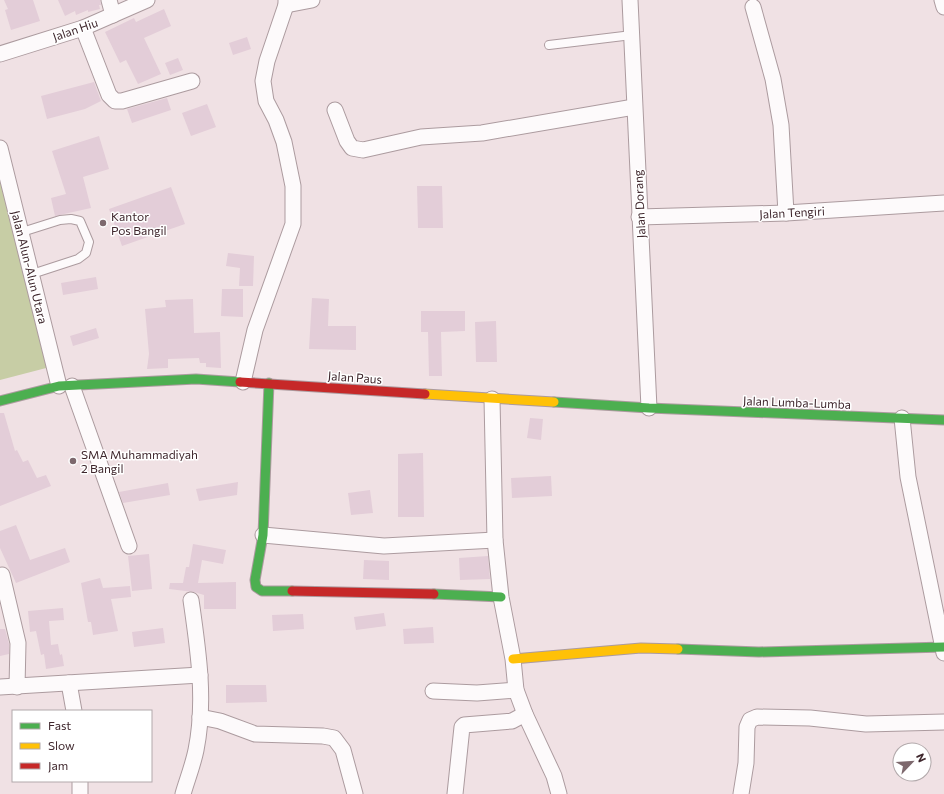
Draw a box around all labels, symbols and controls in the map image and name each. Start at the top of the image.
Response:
street label: Jalan Hiu [50,15,100,44]
street label: Jalan Dorang [630,169,649,239]
street label: Jalan Tengiri [759,203,825,222]
street label: Jalan Alun-Alun Utara [8,209,51,325]
place label: Kantor Pos Bangil [111,209,167,237]
marker: Kantor Pos Bangil [98,218,108,228]
street label: Jalan Paus [327,368,383,387]
street label: Jalan Lumba-Lumba [743,393,851,412]
place label: SMA Muhammadiyah 2 Bangil [81,447,198,475]
marker: SMA Muhammadiyah 2 Bangil [68,456,78,466]
legend [12,710,152,782]
text: Fast [48,718,71,732]
text: Slow [48,738,75,752]
north arrow [892,742,932,782]
text: N [914,751,929,764]
text: Jam [48,758,68,773]

